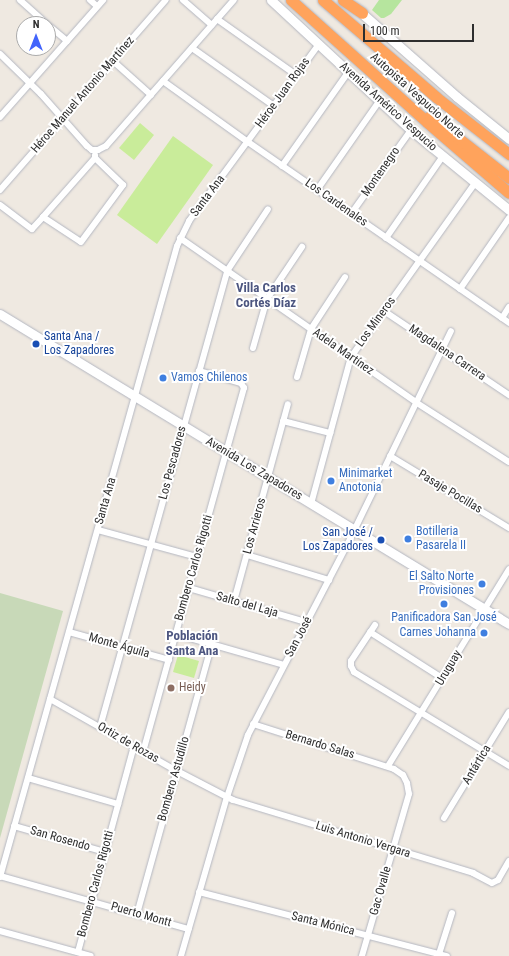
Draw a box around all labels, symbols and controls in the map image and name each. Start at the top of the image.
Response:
north arrow [16,16,56,56]
scale bar [365,16,476,42]
text: N [33,18,39,31]
text: 100 m [370,24,400,38]
street label: Héroe Manuel Antonio Martínez [28,34,138,156]
street label: Autopista Vespucio Norte [367,50,467,142]
street label: Héroe Juan Rojas [253,55,313,131]
street label: Avenida Américo Vespucio [336,59,440,155]
street label: Montenegro [359,145,403,199]
street label: Santa Ana [188,172,228,220]
street label: Los Cardenales [302,176,370,230]
district label: Villa Carlos Cortés Díaz [236,281,296,312]
street label: Los Mineros [353,294,399,350]
street label: Magdalena Carrera [406,322,488,384]
street label: Adela Martínez [310,326,376,378]
place label: Santa Ana / Los Zapadores [44,330,114,358]
marker: Santa Ana / Los Zapadores [31,339,41,349]
place label: Vamos Chilenos [171,371,248,385]
marker: Vamos Chilenos [158,373,168,383]
street label: Los Pescadores [156,425,190,501]
street label: Avenida Los Zapadores [203,434,305,504]
place label: Minimarket Anotonia [339,467,392,495]
street label: Pasaje Pocillas [415,467,485,517]
street label: Santa Ana [92,476,120,526]
marker: Minimarket Anotonia [326,476,336,486]
street label: Los Arrieros [241,496,269,556]
street label: Bombero Carlos Rigotti [172,513,216,623]
place label: Botilleria Pasarela II [416,525,466,553]
place label: San José / Los Zapadores [303,526,373,554]
marker: Botilleria Pasarela II [403,534,413,544]
marker: San José / Los Zapadores [376,535,386,545]
place label: El Salto Norte Provisiones [409,570,474,598]
marker: El Salto Norte Provisiones [477,579,487,589]
street label: Salto del Laja [214,589,280,621]
marker: Panificadora San José [439,599,449,609]
place label: Panificadora San José [391,611,497,625]
street label: San José [282,614,316,660]
place label: Carnes Johanna [399,626,476,640]
marker: Carnes Johanna [479,628,489,638]
district label: Población Santa Ana [166,629,218,660]
street label: Monte Águila [87,630,151,662]
street label: Uruguay [433,648,465,688]
place label: Heidy [179,681,206,695]
marker: Heidy [166,683,176,693]
street label: Ortiz de Rozas [95,720,161,766]
street label: Bernardo Salas [284,728,356,762]
street label: Bombero Astudillo [155,735,193,823]
street label: Antártica [460,743,494,787]
street label: Luis Antonio Vergara [314,819,412,861]
street label: San Rosendo [28,824,92,854]
street label: Bombero Carlos Rigotti [75,829,117,939]
street label: Gac Ovalle [367,865,395,917]
street label: Puerto Montt [109,900,173,930]
street label: Santa Mónica [290,909,356,939]

